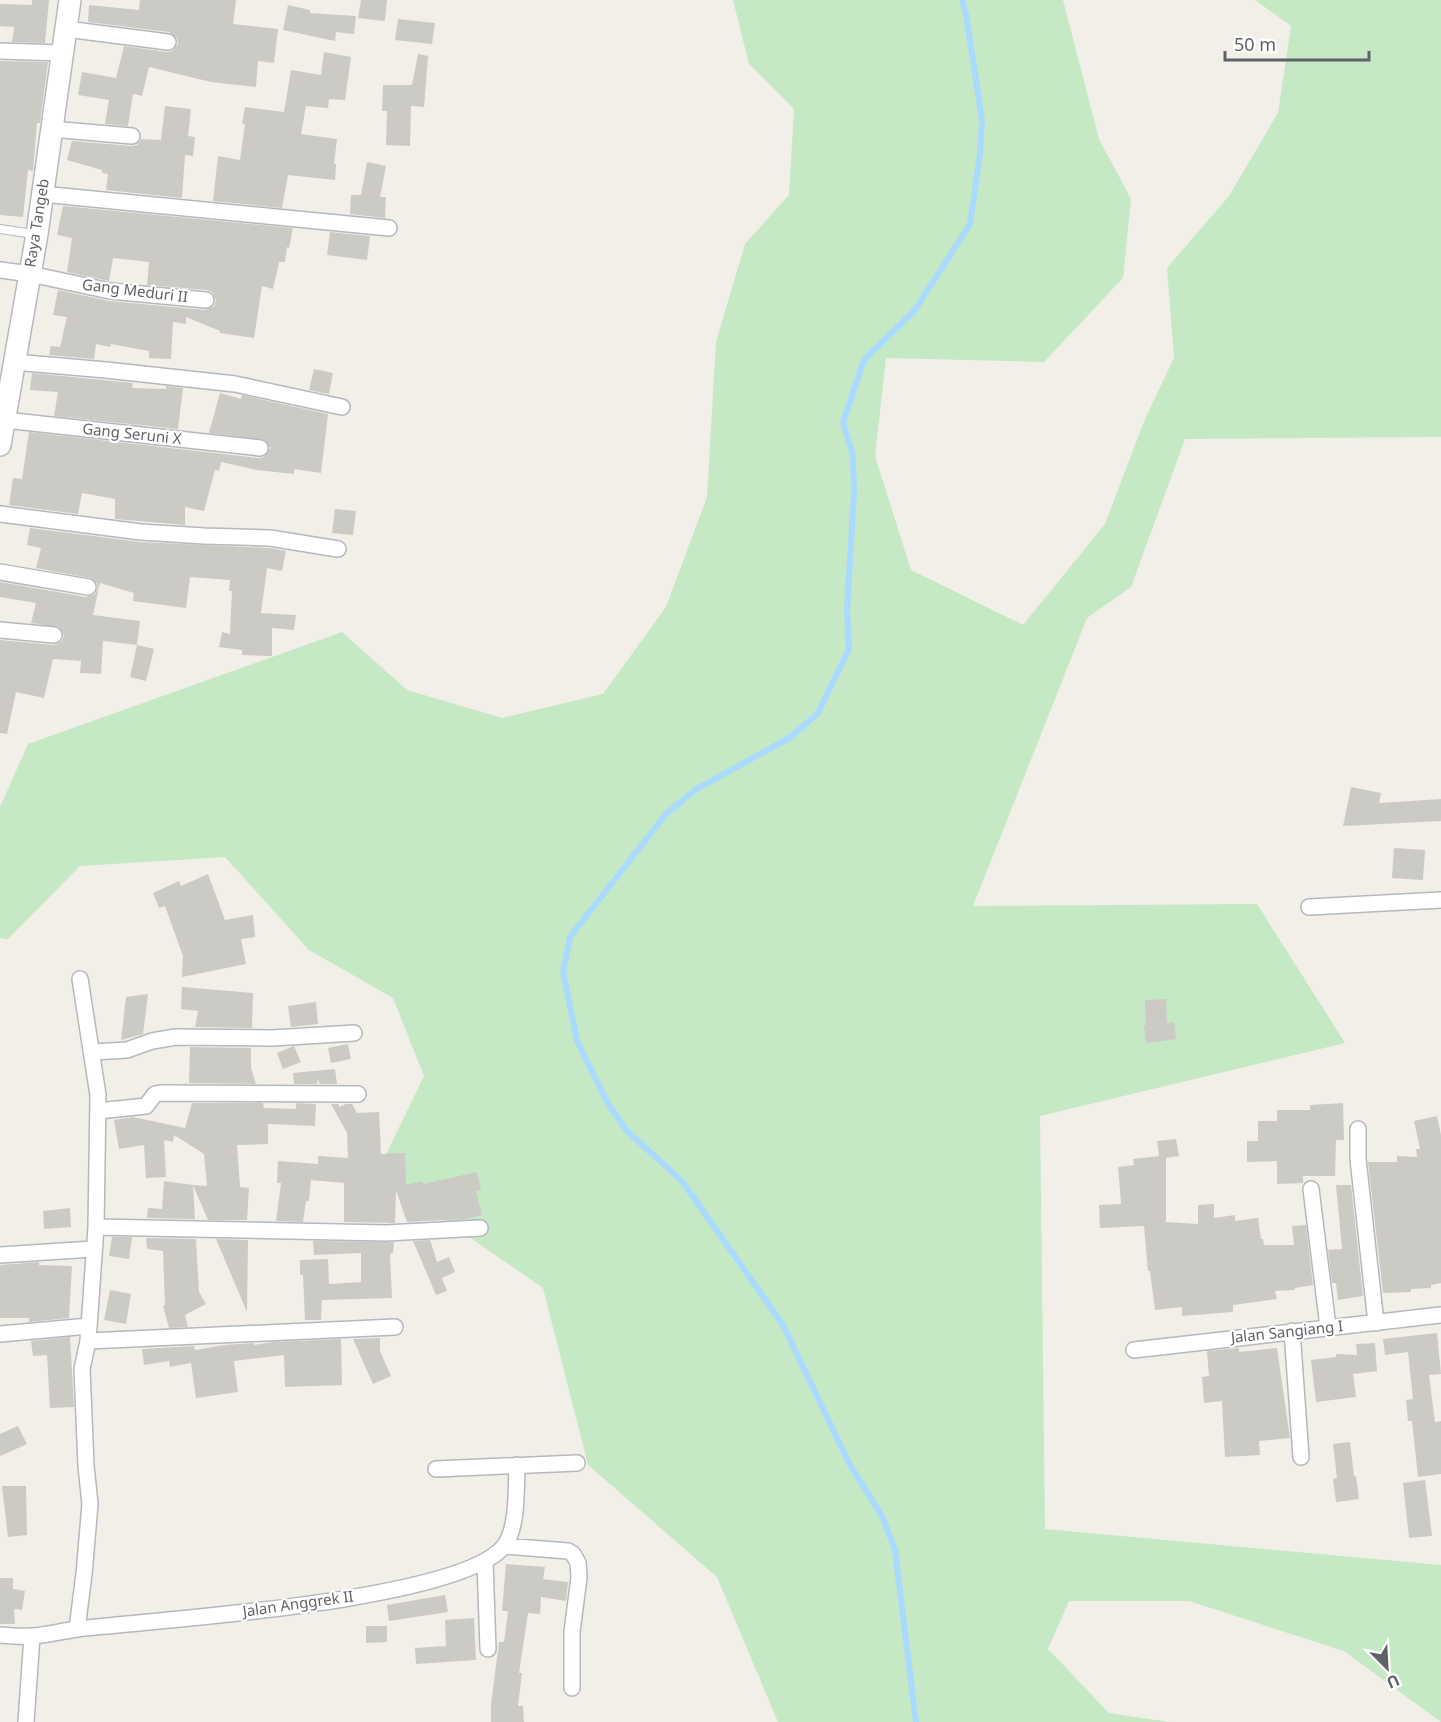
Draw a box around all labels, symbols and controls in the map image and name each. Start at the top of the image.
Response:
scale bar [1225,24,1369,62]
text: 50 m [1234,32,1276,56]
street label: Raya Tangeb [19,177,53,269]
street label: Gang Meduri II [81,274,189,306]
street label: Gang Seruni X [81,418,183,448]
street label: Jalan Sangiang I [1228,1315,1344,1347]
street label: Jalan Anggrek II [239,1585,355,1621]
north arrow [1357,1638,1417,1698]
text: U [1383,1669,1403,1694]

